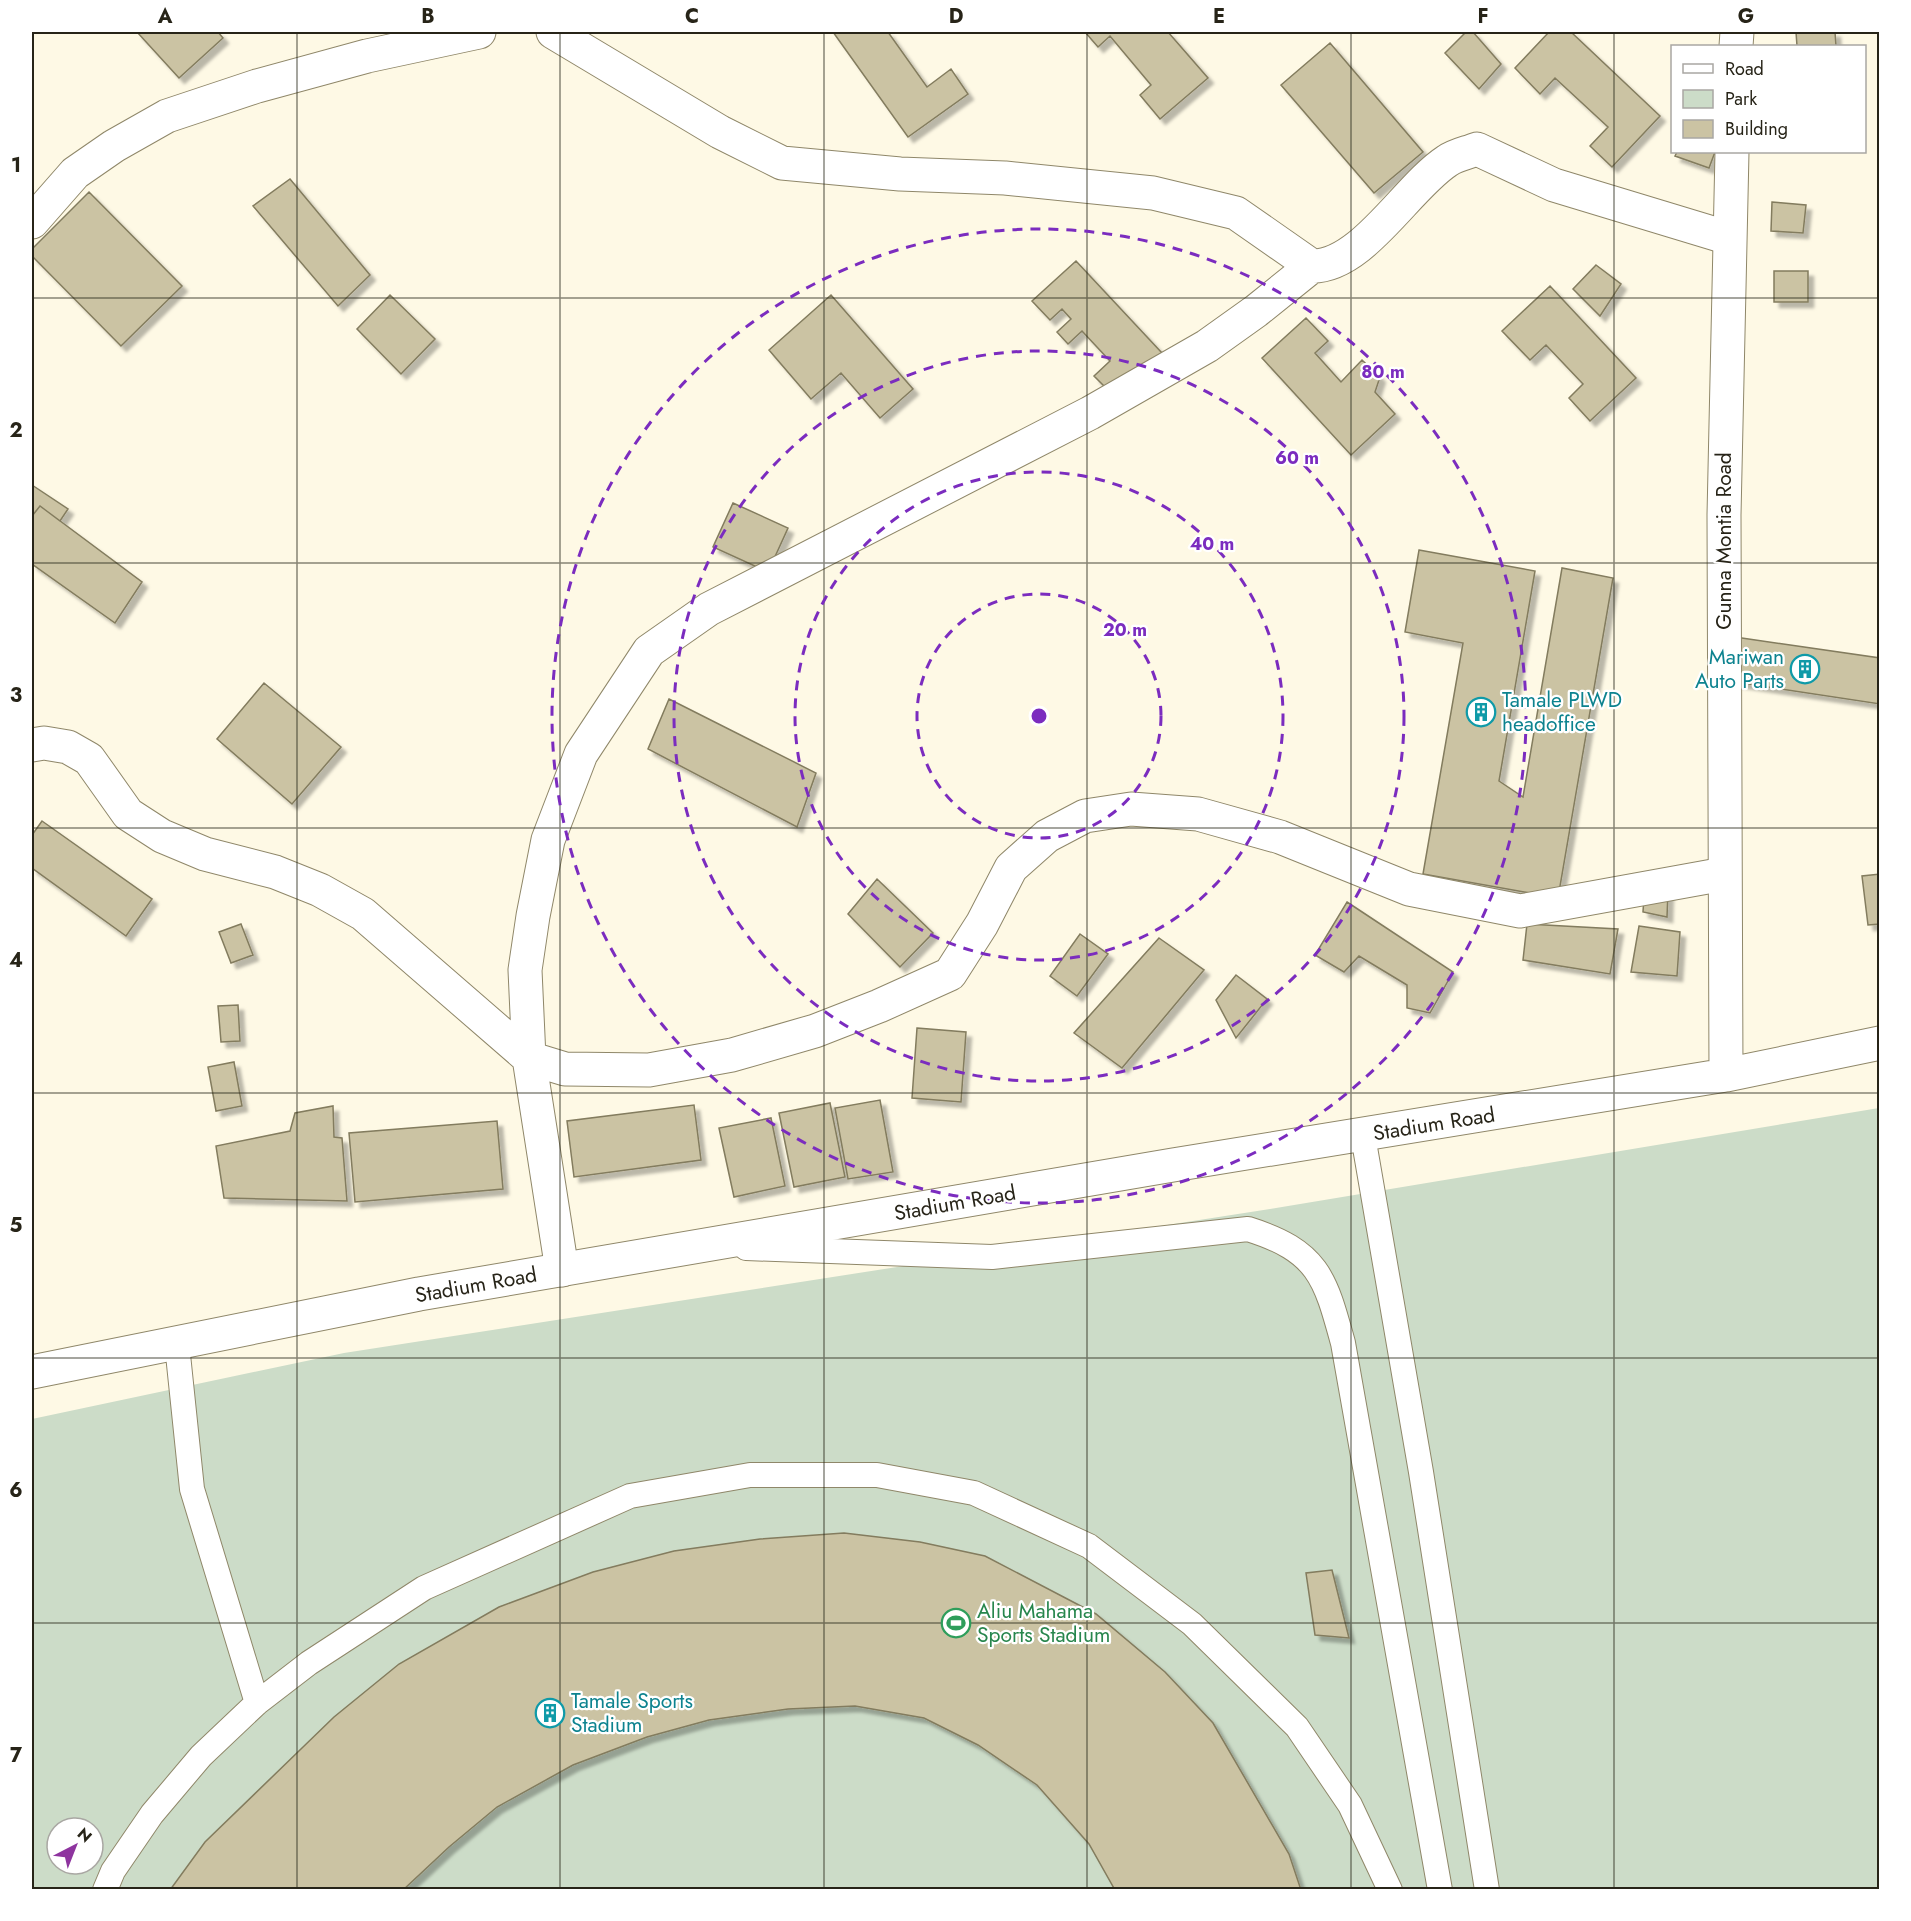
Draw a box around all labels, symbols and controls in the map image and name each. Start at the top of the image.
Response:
text: A [157,2,173,31]
text: B [421,2,435,31]
text: C [685,2,699,31]
text: D [949,2,963,31]
text: E [1213,2,1225,31]
text: F [1477,2,1489,31]
text: G [1738,2,1754,31]
legend [1671,45,1866,153]
text: Road [1725,56,1764,82]
text: Park [1725,86,1757,112]
text: Building [1725,116,1788,142]
text: 1 [11,151,21,180]
text: 80 m [1361,359,1405,385]
text: 2 [9,416,23,445]
text: 60 m [1275,445,1319,471]
street label: Gunna Montia Road [1709,452,1739,630]
text: 40 m [1190,531,1234,557]
text: 20 m [1103,617,1147,643]
place label: Mariwan Auto Parts [1695,642,1784,696]
building icon: Mariwan Auto Parts [1789,653,1821,685]
text: 3 [10,681,22,710]
place label: Tamale PLWD headoffice [1502,685,1622,739]
building icon: Tamale PLWD headoffice [1465,696,1497,728]
centre of rings [1029,706,1049,726]
text: 4 [9,946,23,975]
street label: Stadium Road [1371,1100,1497,1148]
street label: Stadium Road [892,1178,1018,1228]
text: 5 [10,1211,23,1240]
street label: Stadium Road [413,1260,539,1310]
text: 6 [9,1476,23,1505]
place label: Aliu Mahama Sports Stadium [977,1596,1110,1650]
sports icon: Aliu Mahama Sports Stadium [940,1607,972,1639]
place label: Tamale Sports Stadium [571,1686,693,1740]
building icon: Tamale Sports Stadium [534,1697,566,1729]
text: 7 [10,1741,23,1770]
north arrow [45,1816,105,1876]
text: N [72,1822,97,1848]

